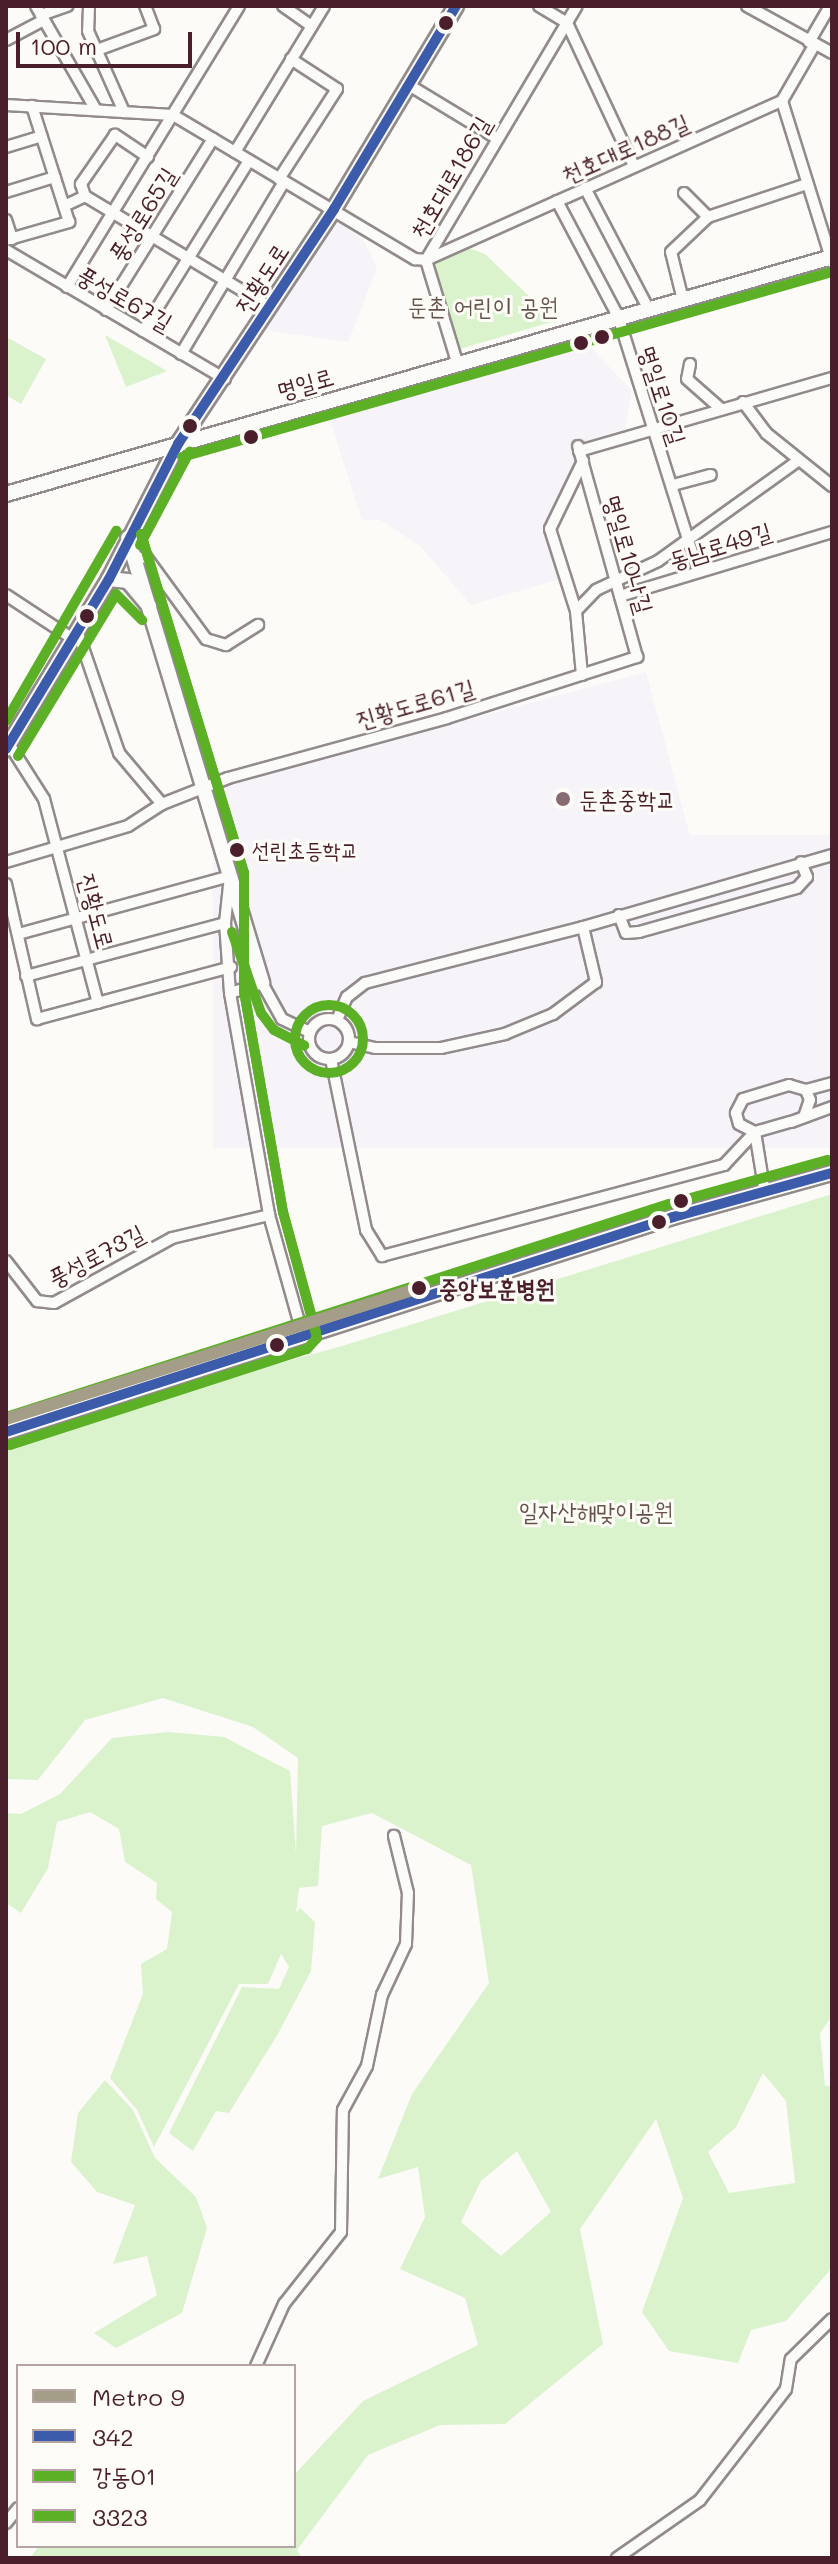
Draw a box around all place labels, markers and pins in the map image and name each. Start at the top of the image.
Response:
unlabelled marker [438,15,454,31]
unlabelled marker [594,329,610,345]
unlabelled marker [573,335,589,351]
unlabelled marker [182,418,198,434]
unlabelled marker [243,429,259,445]
unlabelled marker [79,608,95,624]
place label: 둔촌중학교 [579,785,676,813]
marker: 둔촌중학교 [554,790,572,808]
place label: 선린초등학교 [252,837,358,863]
marker: 선린초등학교 [229,842,245,858]
unlabelled marker [673,1193,689,1209]
unlabelled marker [651,1214,667,1230]
place label: 중앙보훈병원 [439,1274,555,1302]
marker: 중앙보훈병원 [406,1275,432,1301]
unlabelled marker [269,1337,285,1353]

